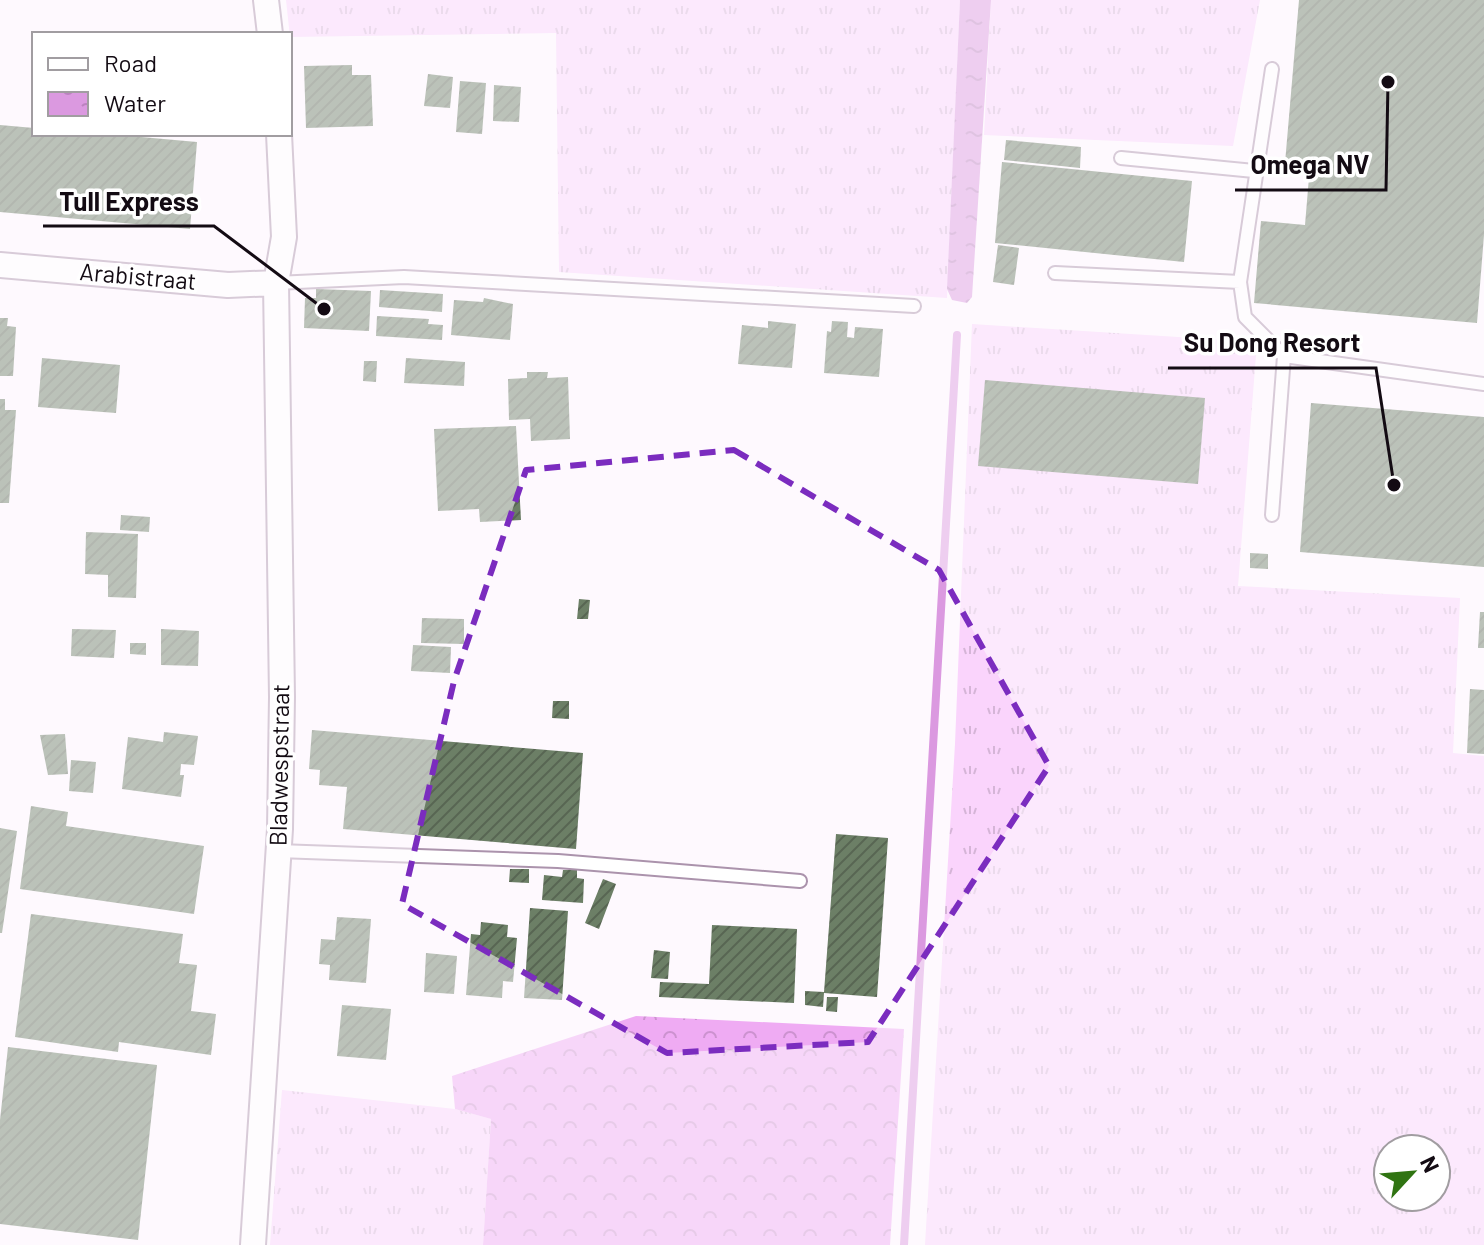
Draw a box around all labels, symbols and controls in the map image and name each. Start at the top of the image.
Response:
legend [32,32,292,136]
text: Road [104,48,157,77]
text: Water [104,88,166,117]
callout: Omega NV [1235,140,1386,190]
text: Omega NV [1251,148,1369,179]
callout: Tull Express [43,176,214,226]
text: Tull Express [59,185,199,216]
street label: Arabistraat [79,256,198,295]
callout: Su Dong Resort [1168,318,1376,368]
text: Su Dong Resort [1184,326,1360,357]
street label: Bladwespstraat [263,684,294,846]
north arrow [1372,1133,1452,1213]
text: N [1416,1152,1446,1176]

